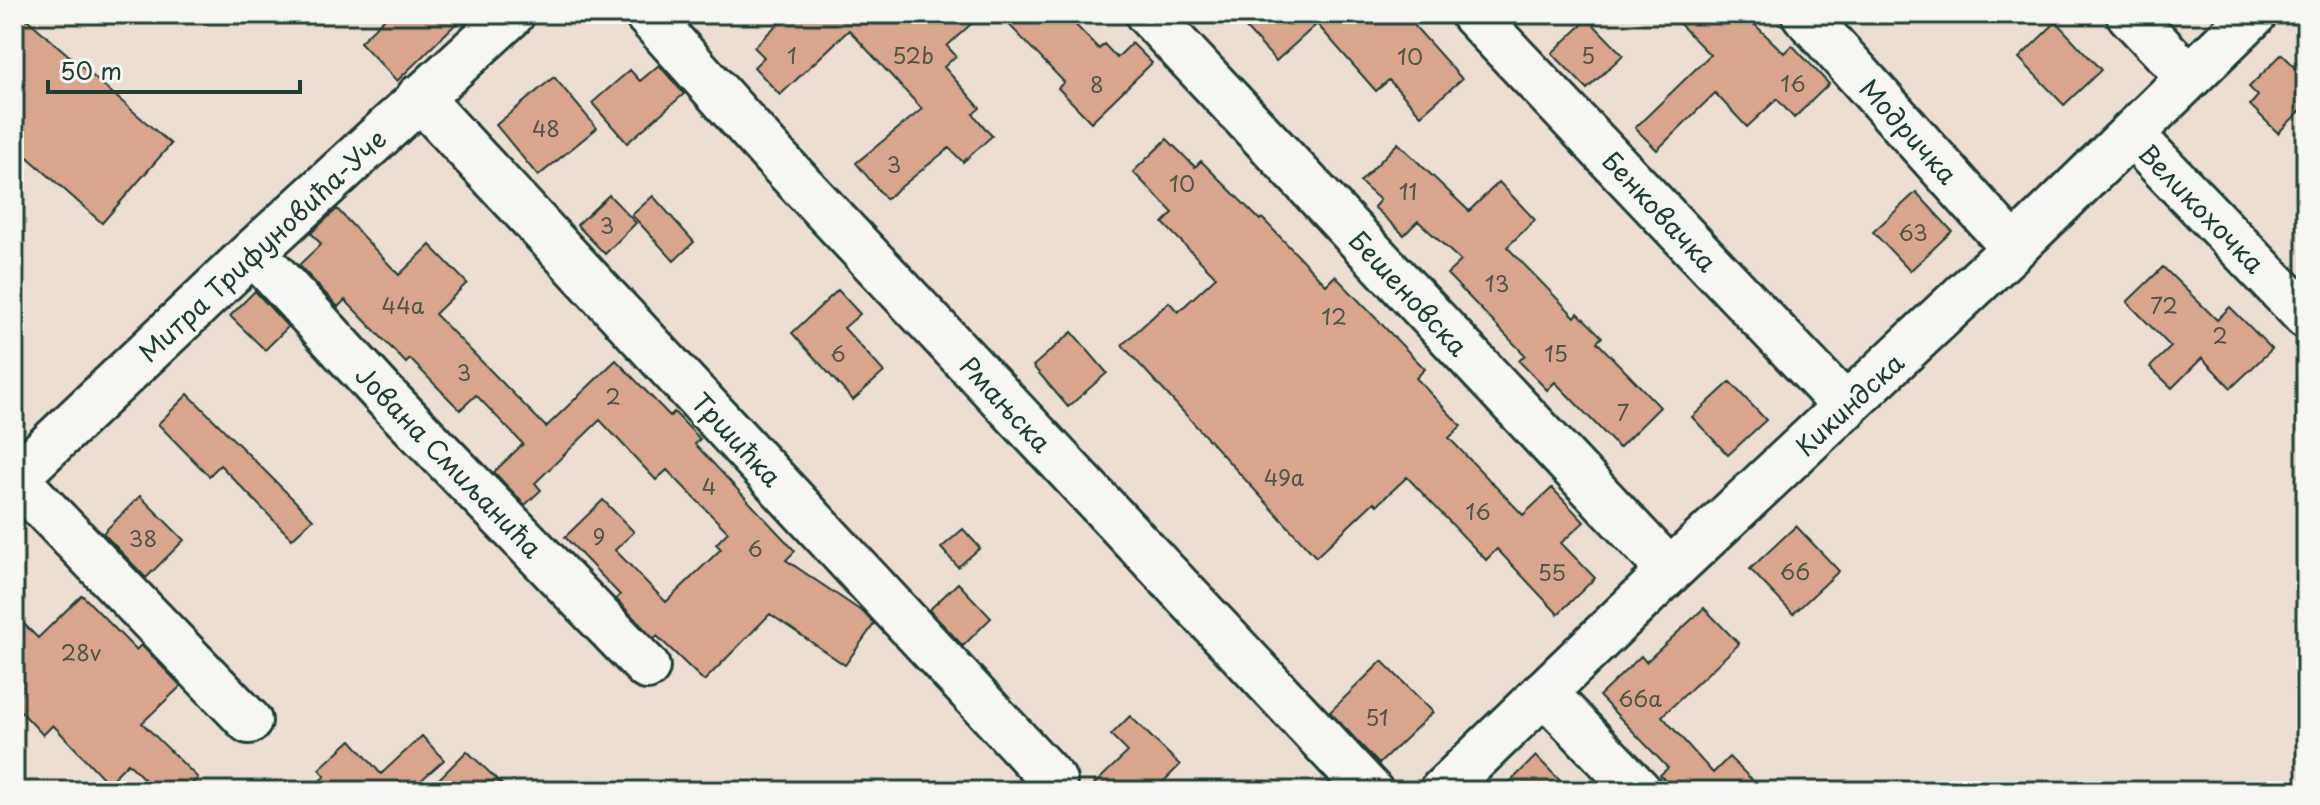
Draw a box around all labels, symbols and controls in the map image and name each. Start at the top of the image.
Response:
house number: 1 [787,38,797,71]
house number: 52b [892,38,934,71]
house number: 5 [1581,38,1595,71]
house number: 10 [1397,39,1423,72]
scale bar [48,44,300,94]
text: 50 m [60,52,122,88]
house number: 16 [1780,66,1806,99]
house number: 8 [1090,67,1104,100]
street label: Модричка [1851,70,1967,193]
house number: 48 [532,111,560,144]
street label: Митра Трифуновића-Уче [129,119,395,371]
street label: Великохочка [2130,134,2274,282]
street label: Бенковачка [1594,142,1727,281]
house number: 3 [887,147,901,180]
house number: 10 [1169,166,1195,199]
house number: 11 [1399,174,1417,207]
house number: 3 [600,208,614,241]
house number: 63 [1898,215,1928,248]
street label: Бешеновска [1340,222,1478,365]
house number: 13 [1485,266,1509,299]
house number: 44a [382,288,425,321]
house number: 72 [2150,288,2178,321]
house number: 12 [1321,299,1347,332]
house number: 2 [2212,318,2228,351]
house number: 6 [830,336,846,369]
house number: 15 [1544,336,1568,369]
street label: Кикиндска [1786,343,1913,465]
street label: Рмањска [951,347,1061,461]
house number: 3 [457,355,471,388]
street label: Јована Смиљанића [346,356,552,567]
house number: 2 [605,379,621,412]
street label: Тршићка [683,383,792,496]
house number: 7 [1617,395,1629,428]
house number: 49a [1264,460,1305,493]
house number: 4 [702,469,716,502]
house number: 16 [1465,494,1491,527]
house number: 9 [593,519,605,552]
house number: 38 [129,521,157,554]
house number: 6 [747,531,763,564]
house number: 66 [1780,554,1810,587]
house number: 55 [1538,555,1566,588]
house number: 28v [61,635,101,668]
house number: 66a [1618,681,1662,714]
house number: 51 [1365,700,1389,733]

